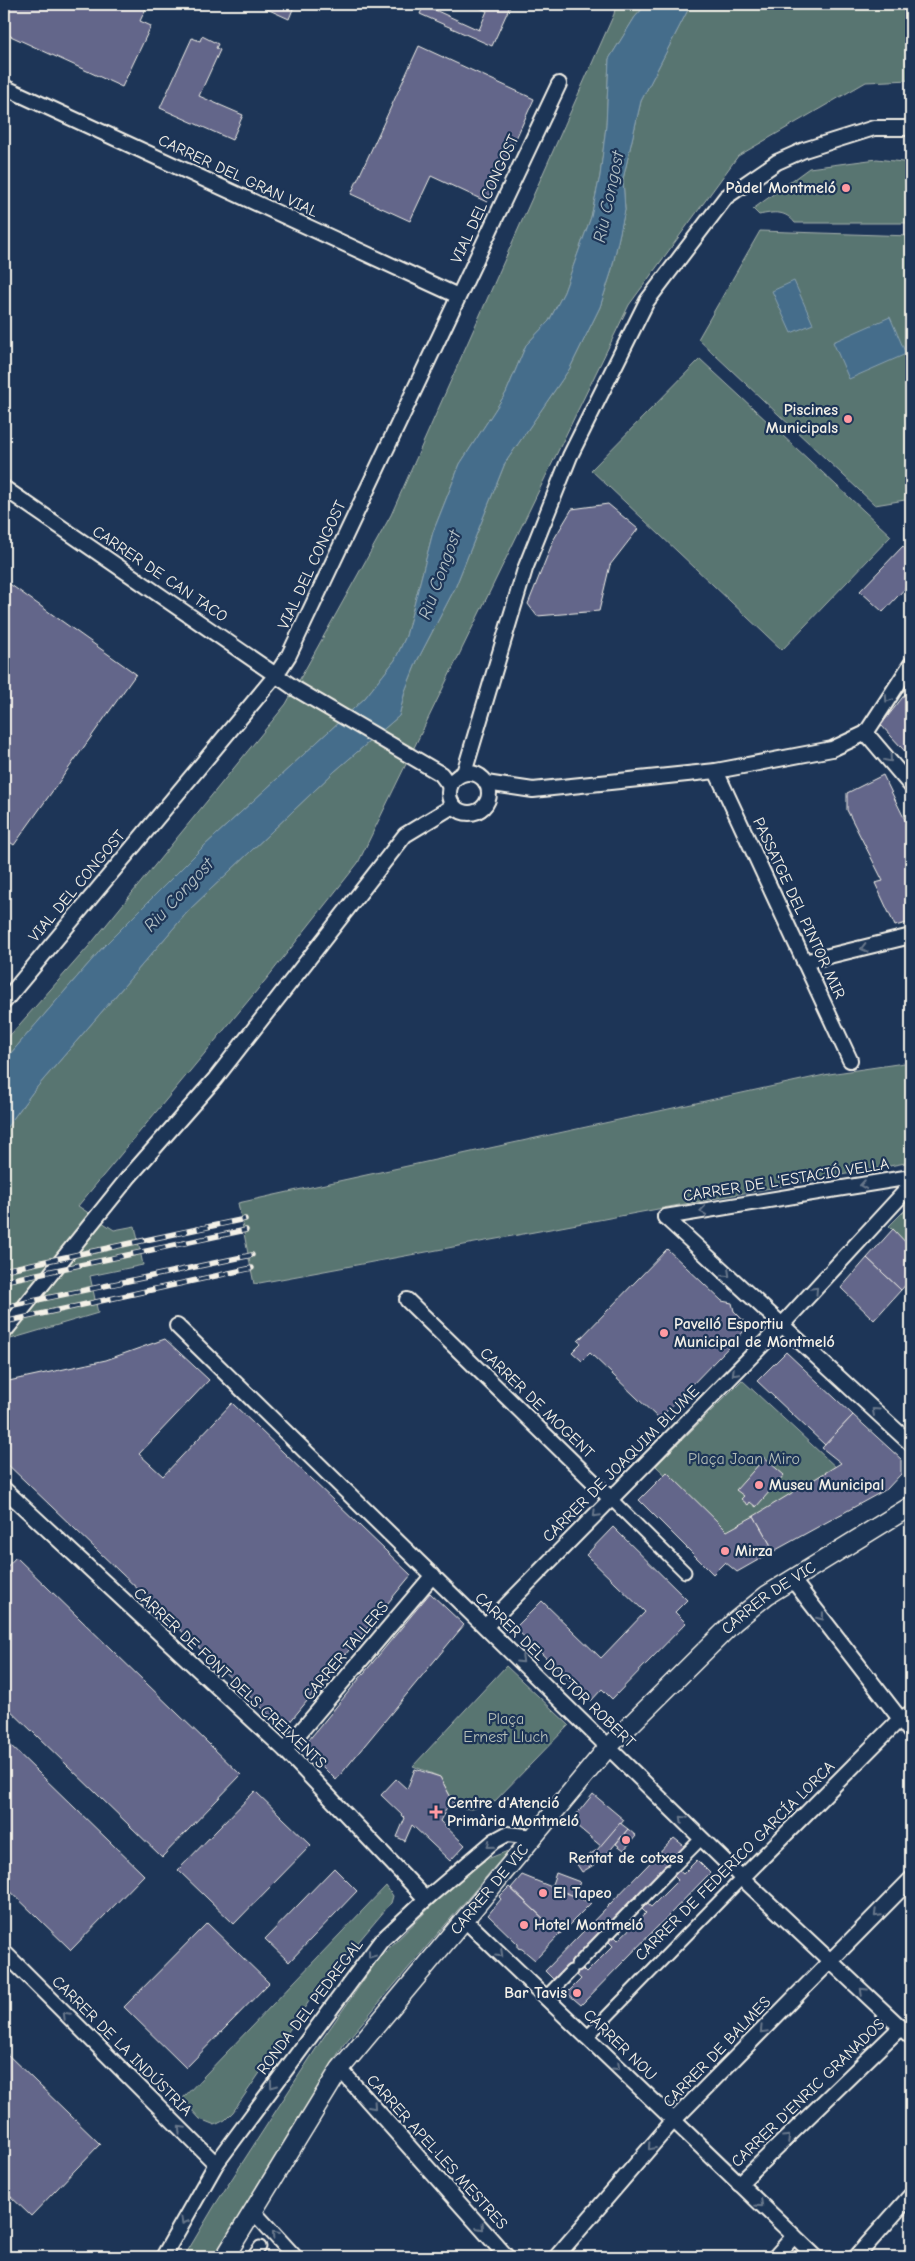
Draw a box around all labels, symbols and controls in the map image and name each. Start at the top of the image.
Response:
street label: CARRER DEL GRAN VIAL [155,131,321,221]
street label: VIAL DEL CONGOST [447,131,523,266]
water label: Riu Congost [589,148,629,245]
place label: Pàdel Montmeló [726,179,836,197]
marker: Pàdel Montmeló [840,182,852,194]
place label: Piscines Municipals [766,401,838,437]
marker: Piscines Municipals [842,413,854,425]
street label: VIAL DEL CONGOST [274,497,350,632]
street label: CARRER DE CAN TACO [89,522,231,626]
water label: Riu Congost [414,527,466,622]
one-way arrow [885,693,895,702]
one-way arrow [884,753,893,762]
street label: PASSATGE DEL PINTOR MIR [749,815,849,1002]
street label: VIAL DEL CONGOST [25,826,129,945]
water label: Riu Congost [140,853,219,936]
one-way arrow [859,942,868,953]
street label: CARRER DE L'ESTACIÓ VELLA [682,1154,890,1205]
one-way arrow [859,1179,867,1189]
one-way arrow [698,1205,707,1215]
one-way arrow [721,1268,730,1277]
one-way arrow [809,1287,818,1296]
place label: Pavelló Esportiu Municipal de Montmeló [674,1315,835,1351]
marker: Pavelló Esportiu Municipal de Montmeló [658,1327,670,1339]
street label: CARRER DE MOGENT [476,1344,598,1463]
one-way arrow [732,1367,741,1376]
street label: CARRER DE JOAQUIM BLUME [539,1382,703,1546]
one-way arrow [872,1408,881,1417]
park label: Plaça Joan Miro [688,1450,800,1468]
place label: Museu Municipal [769,1476,884,1494]
marker: Museu Municipal [753,1479,765,1491]
one-way arrow [593,1508,602,1517]
place label: Mirza [735,1542,773,1560]
marker: Mirza [719,1545,731,1557]
street label: CARRER DE VIC [718,1558,819,1638]
street label: CARRER DE FONT DELS CREIXENTS [130,1584,330,1772]
street label: CARRER DEL DOCTOR ROBERT [471,1589,639,1752]
street label: CARRER TALLERS [300,1598,393,1704]
one-way arrow [816,1611,824,1620]
one-way arrow [515,1654,524,1663]
park label: Plaça Ernest Lluch [463,1710,549,1746]
street label: CARRER DE FEDERICO GARCÍA LORCA [631,1757,838,1964]
place label: Centre d'Atenció Primària Montmeló [447,1794,579,1830]
marker: Centre d'Atenció Primària Montmeló [429,1805,443,1819]
one-way arrow [679,1815,688,1824]
marker: Rentat de cotxes [620,1834,632,1846]
one-way arrow [486,1840,495,1849]
street label: CARRER DE VIC [447,1841,532,1938]
place label: Rentat de cotxes [569,1849,684,1867]
place label: El Tapeo [553,1884,612,1902]
marker: El Tapeo [537,1887,549,1899]
one-way arrow [874,1908,883,1917]
place label: Hotel Montmeló [534,1916,644,1934]
marker: Hotel Montmeló [518,1919,530,1931]
street label: RONDA DEL PEDREGAL [253,1936,367,2078]
one-way arrow [495,1948,504,1957]
one-way arrow [368,1949,376,1958]
street label: CARRER DE LA INDÚSTRIA [48,1972,196,2120]
place label: Bar Tavis [504,1984,567,2002]
marker: Bar Tavis [571,1987,583,1999]
one-way arrow [860,1988,869,1997]
street label: CARRER DE BALMES [660,1993,775,2111]
street label: CARRER NOU [580,2006,660,2084]
one-way arrow [63,2011,72,2020]
street label: CARRER D'ENRIC GRANADOS [728,2015,888,2171]
one-way arrow [760,2024,769,2033]
one-way arrow [611,2061,620,2070]
street label: CARRER APEL·LES MESTRES [363,2071,511,2233]
one-way arrow [270,2079,279,2089]
one-way arrow [367,2100,376,2109]
one-way arrow [178,2126,187,2135]
one-way arrow [781,2135,790,2144]
one-way arrow [648,2142,657,2151]
one-way arrow [754,2198,763,2207]
one-way arrow [180,2215,190,2224]
one-way arrow [475,2222,484,2231]
one-way arrow [271,2230,280,2239]

